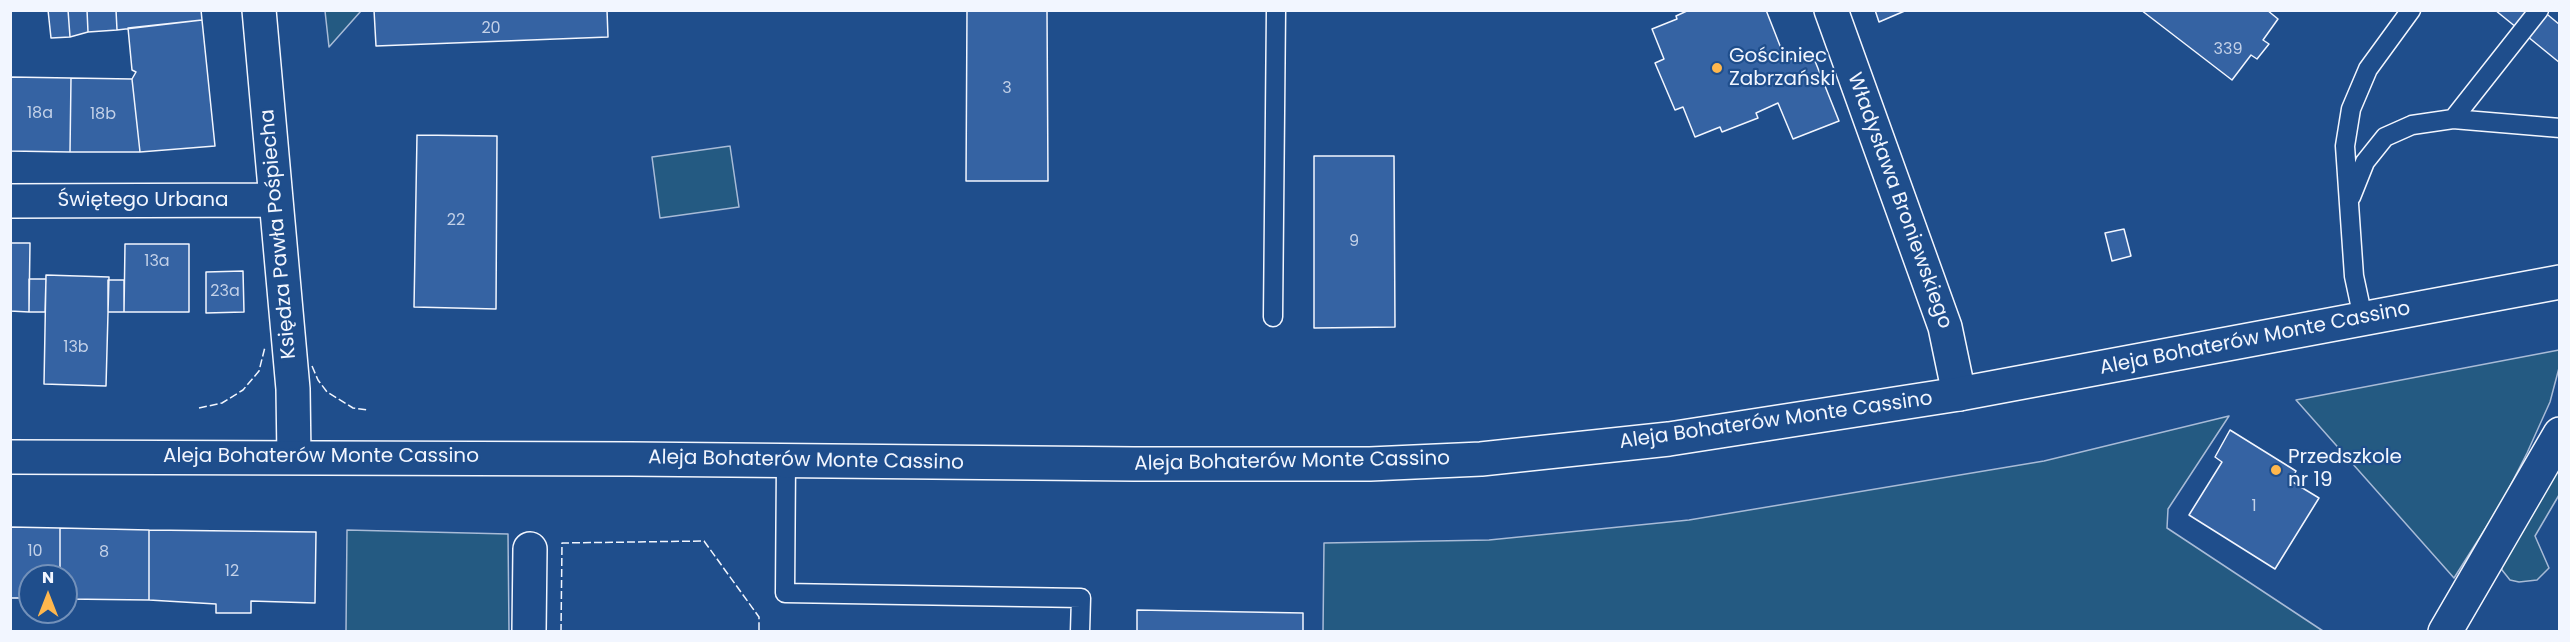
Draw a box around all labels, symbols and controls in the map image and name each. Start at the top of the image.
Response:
house number: 20 [481,19,501,39]
house number: 339 [2214,40,2242,60]
place label: Gościniec Zabrzański [1729,45,1835,92]
marker: Gościniec Zabrzański [1710,61,1724,75]
street label: Władysława Broniewskiego [1841,70,1957,332]
house number: 3 [1002,79,1012,99]
house number: 18a [27,104,53,124]
house number: 18b [90,105,116,125]
street label: Księdza Pawła Pośpiecha [256,108,302,360]
street label: Świętego Urbana [57,189,229,213]
house number: 22 [447,211,465,231]
house number: 9 [1349,232,1359,252]
house number: 13a [144,252,170,272]
house number: 23a [210,282,240,302]
street label: Aleja Bohaterów Monte Cassino [2098,297,2412,381]
house number: 13b [63,338,89,358]
street label: Aleja Bohaterów Monte Cassino [1618,387,1934,455]
street label: Aleja Bohaterów Monte Cassino [163,445,479,469]
street label: Aleja Bohaterów Monte Cassino [648,446,964,476]
place label: Przedszkole nr 19 [2288,446,2402,493]
street label: Aleja Bohaterów Monte Cassino [1134,447,1450,477]
marker: Przedszkole nr 19 [2269,463,2283,477]
house number: 1 [2251,497,2257,517]
house number: 10 [27,542,43,562]
house number: 8 [99,543,109,563]
house number: 12 [225,562,239,582]
north arrow [18,564,78,624]
text: N [42,566,54,589]

